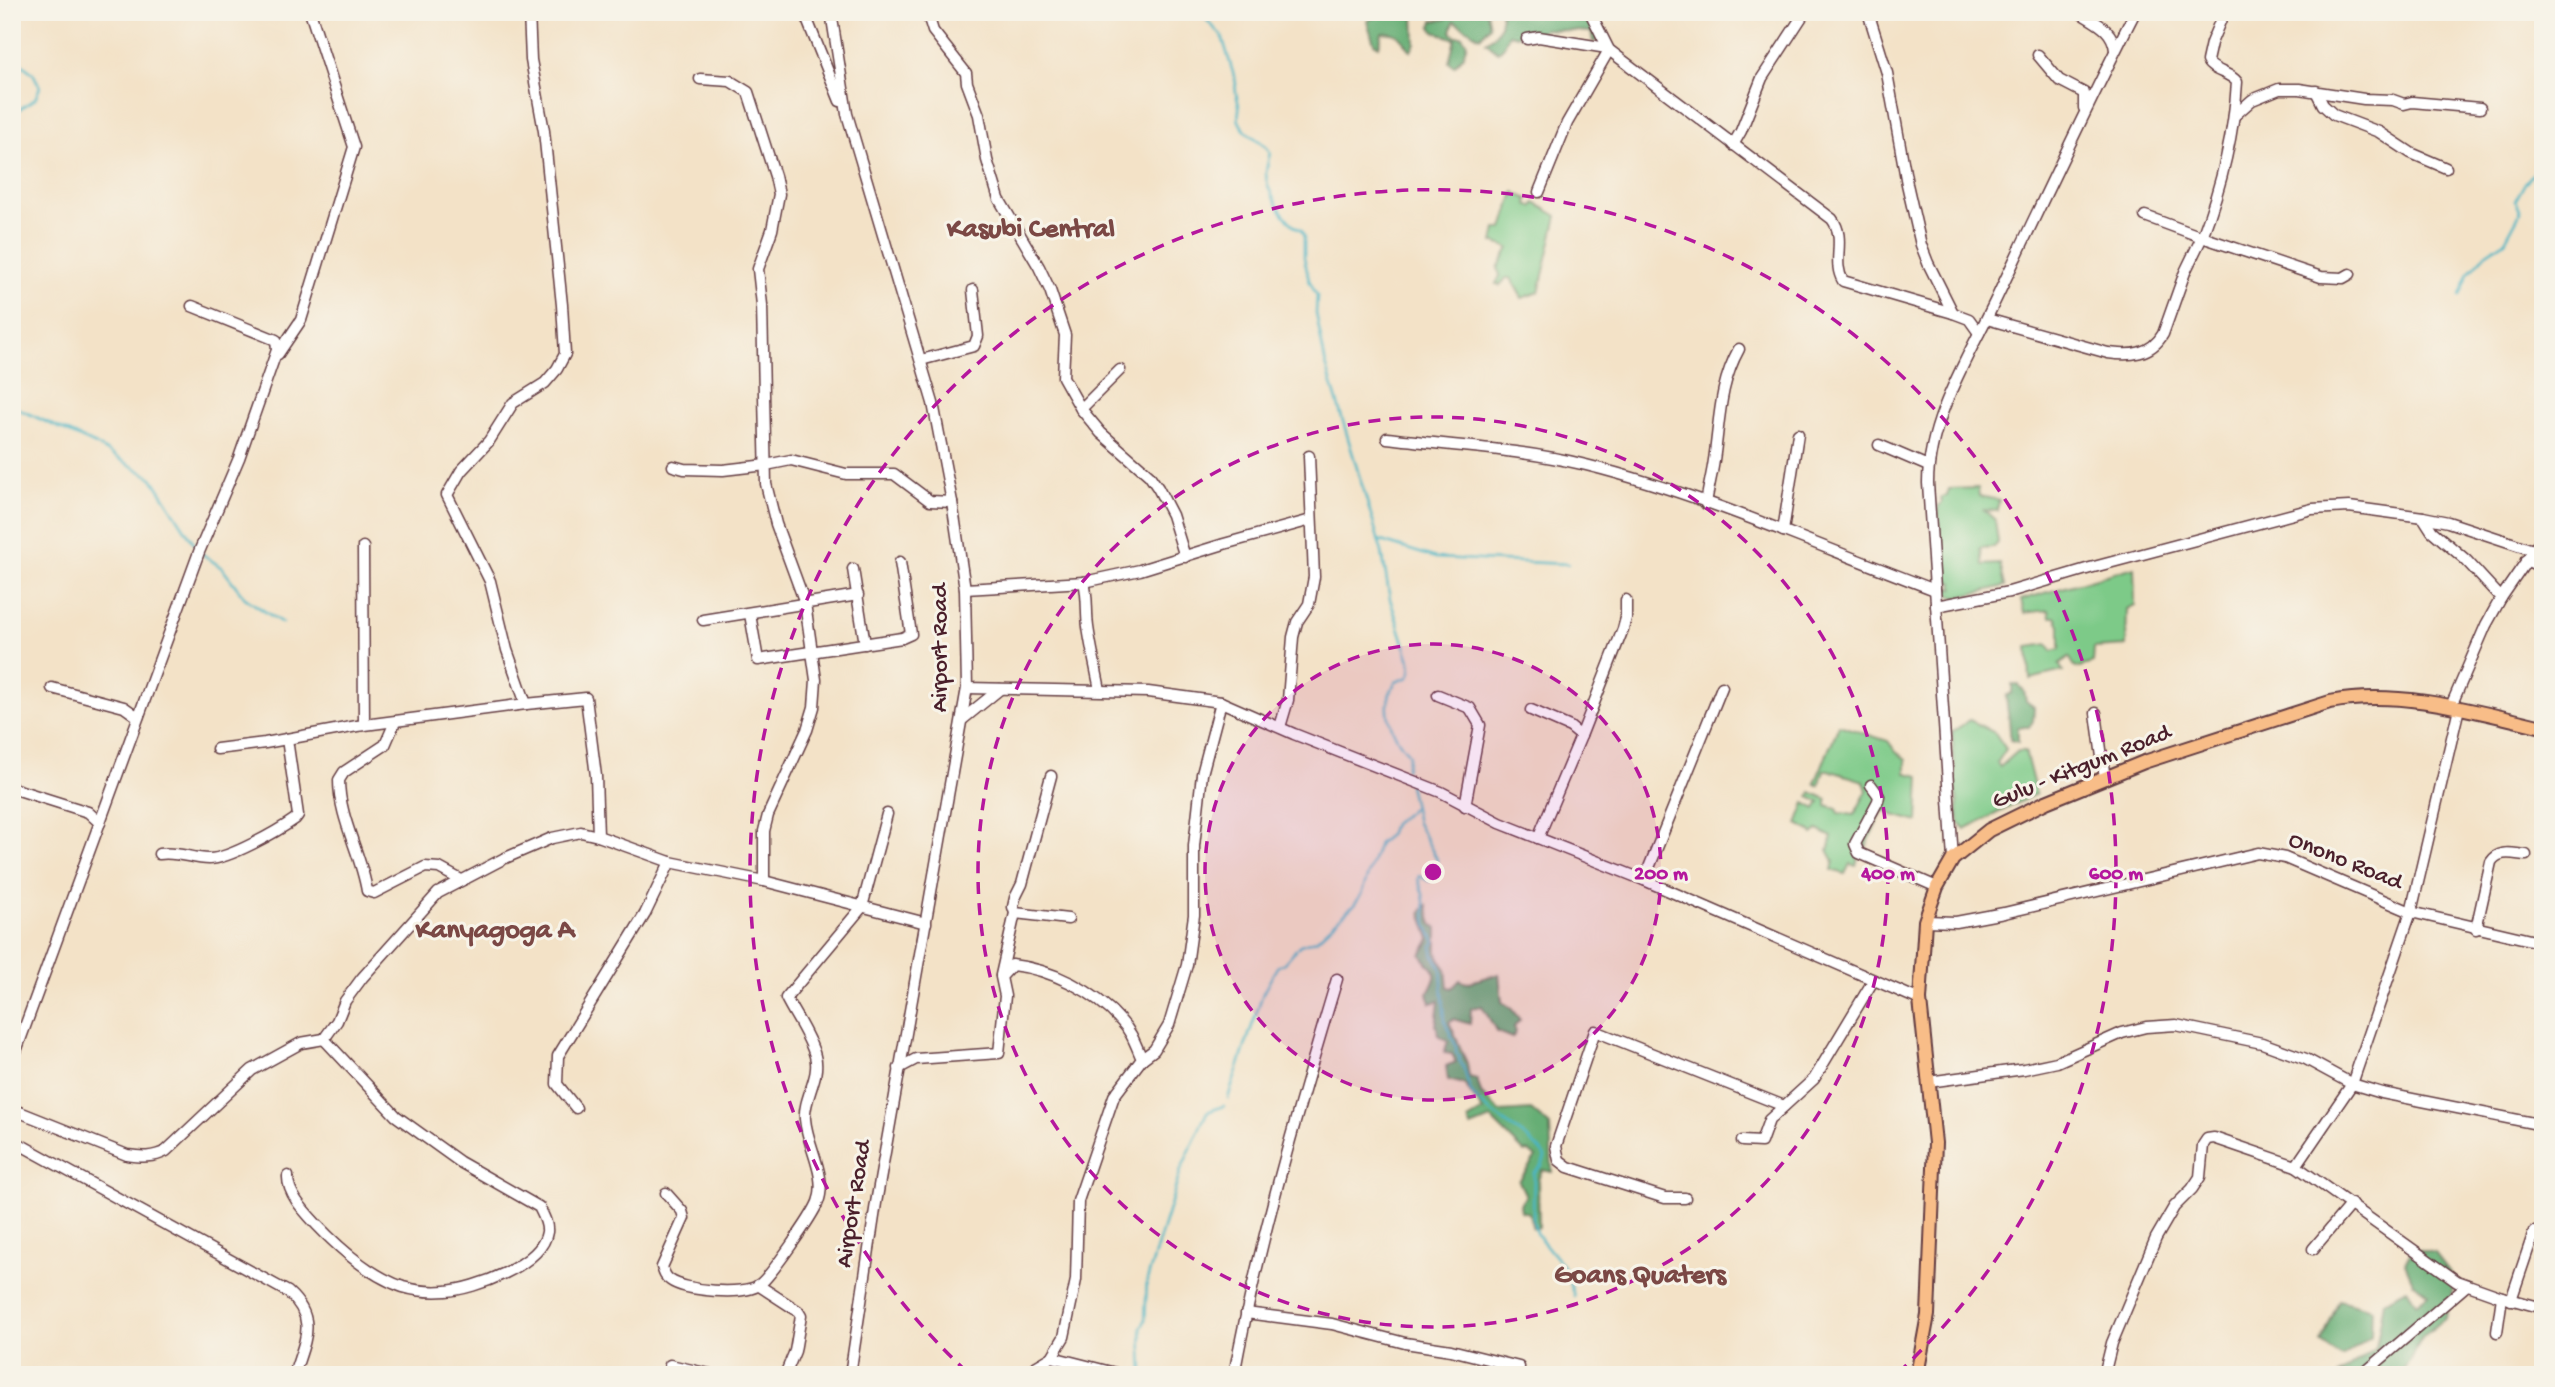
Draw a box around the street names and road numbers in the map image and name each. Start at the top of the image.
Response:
street label: Airport Road [927,582,956,712]
street label: Gulu - Kitgum Road [1988,718,2177,817]
street label: Onono Road [2284,826,2408,899]
street label: Airport Road [831,1136,880,1270]

